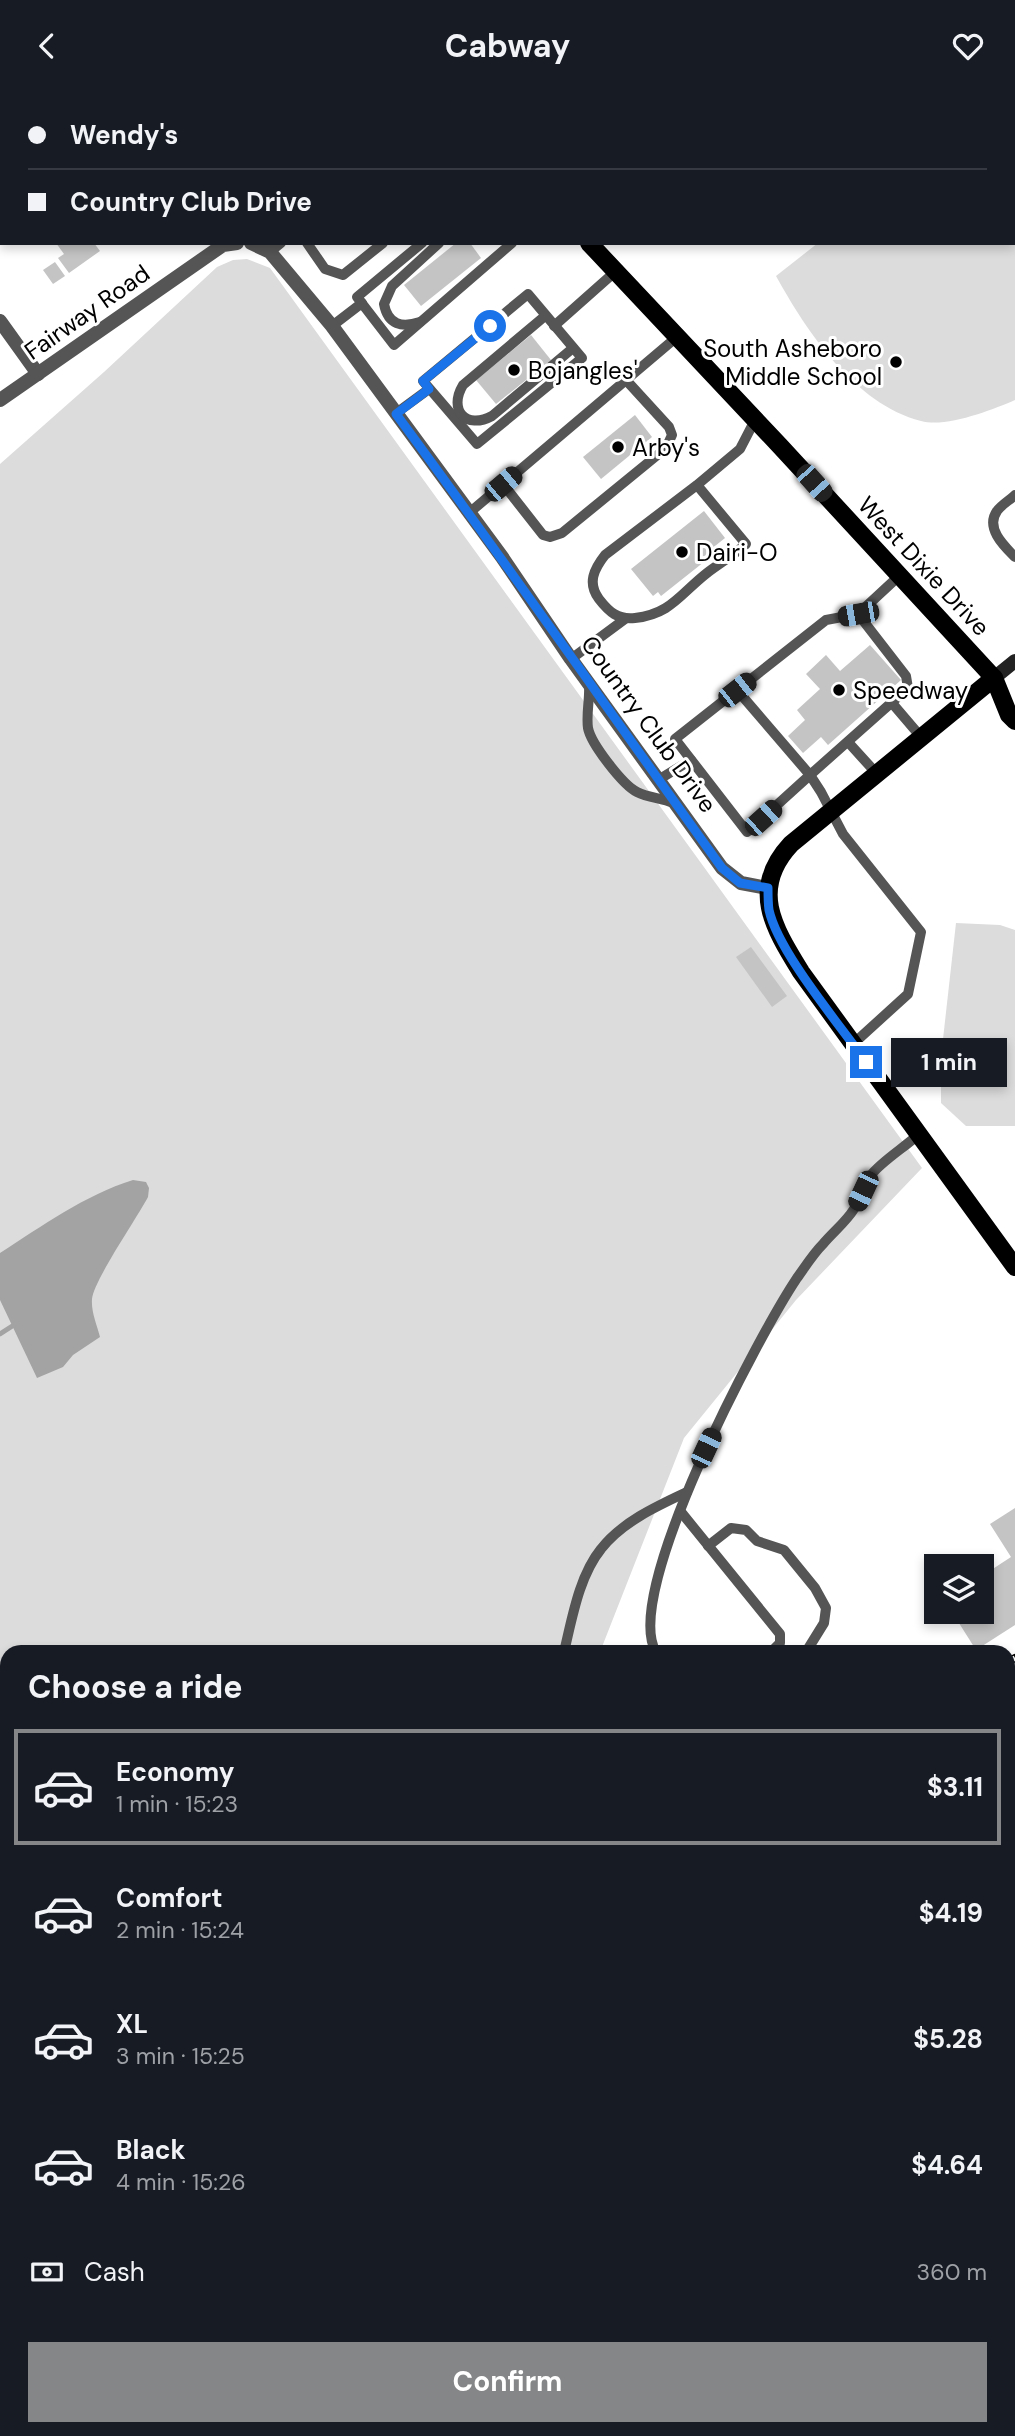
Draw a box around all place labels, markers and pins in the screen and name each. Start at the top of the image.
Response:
place label: South Asheboro Middle School [703,333,882,392]
marker: South Asheboro Middle School [888,354,904,370]
place label: Bojangles' [528,355,638,386]
marker: Bojangles' [506,362,522,378]
place label: Arby's [632,432,700,463]
marker: Arby's [610,439,626,455]
place label: Dairi-O [696,537,778,568]
marker: Dairi-O [674,544,690,560]
place label: Speedway [853,675,968,706]
marker: Speedway [831,682,847,698]

